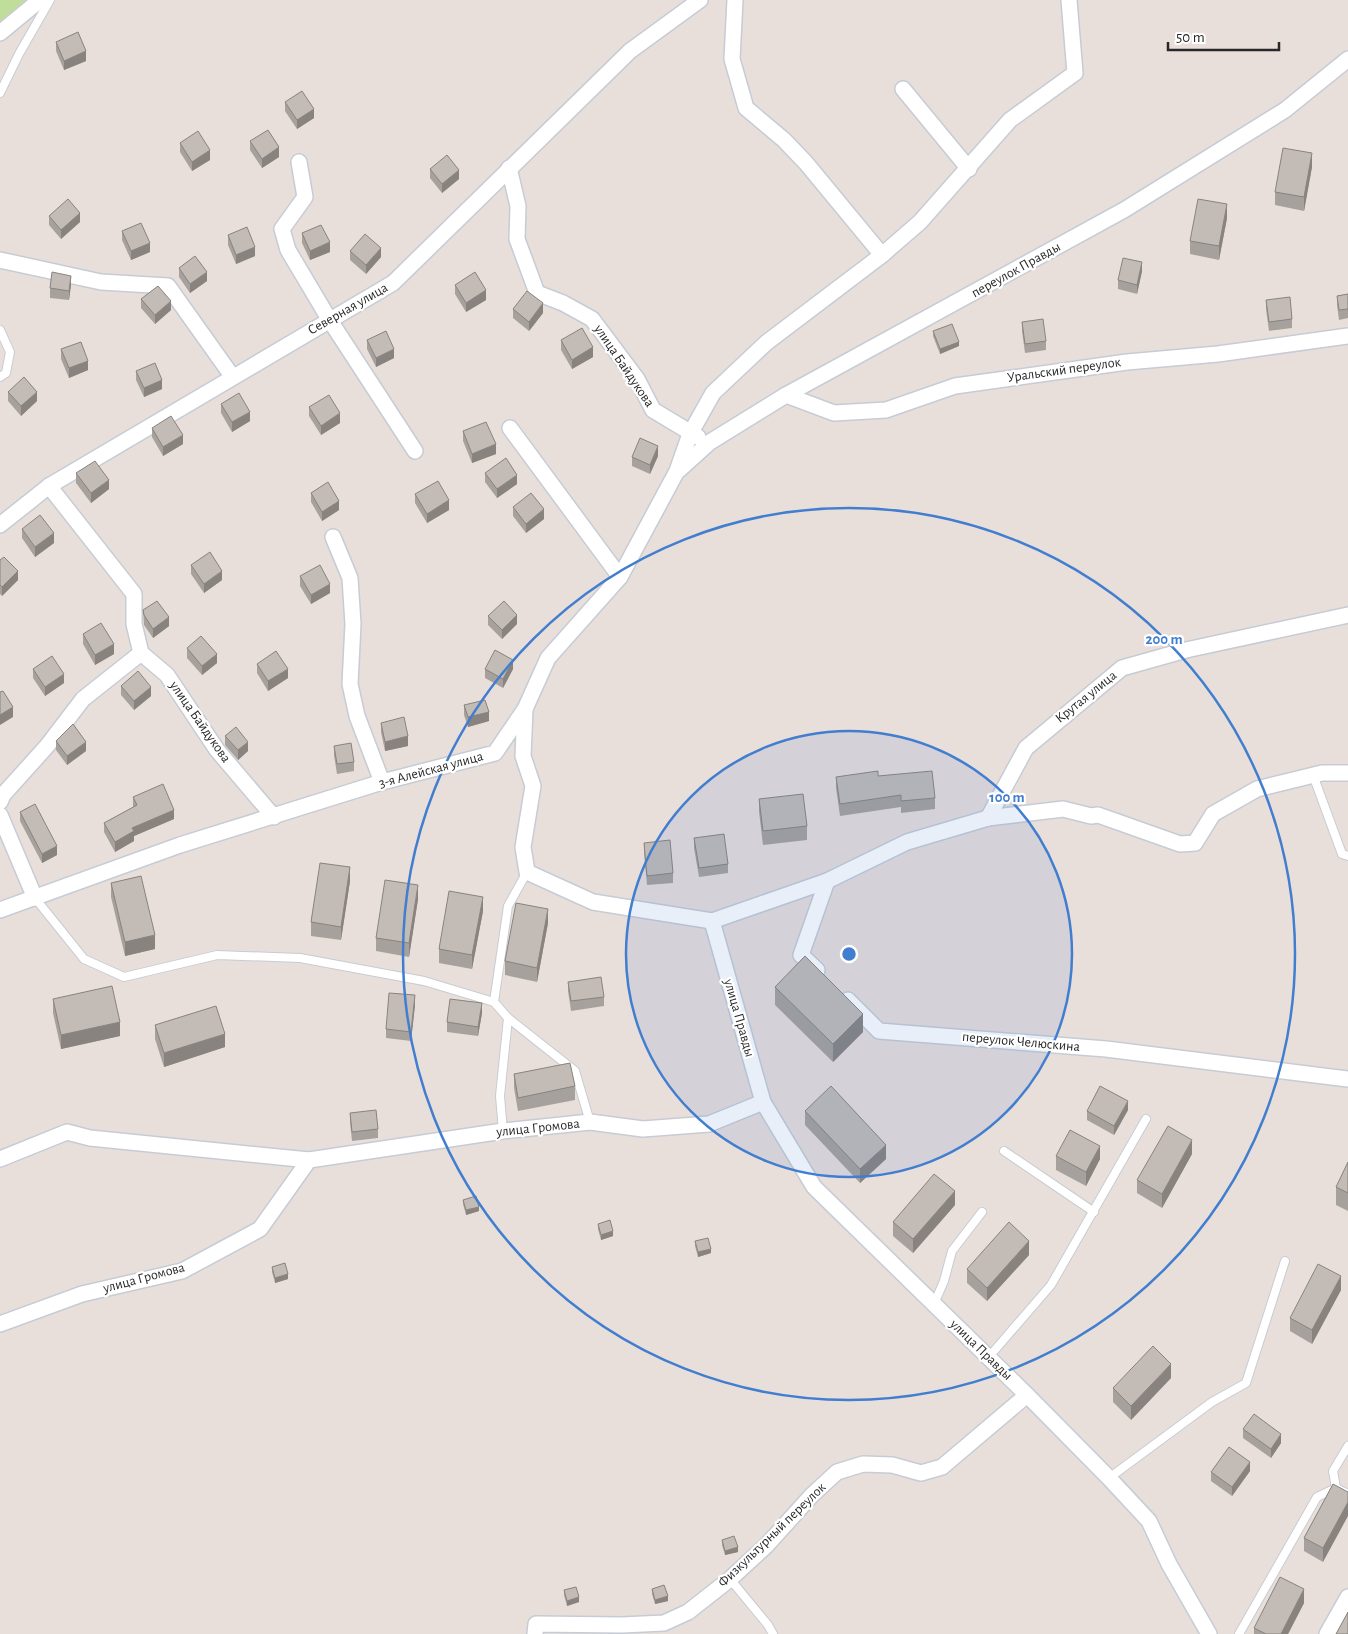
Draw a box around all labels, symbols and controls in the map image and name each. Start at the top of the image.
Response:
scale bar [1168,20,1279,52]
text: 50 m [1176,30,1205,45]
street label: переулок Правды [969,240,1063,300]
street label: Северная улица [306,280,391,338]
street label: улица Байдукова [591,321,657,410]
street label: Уральский переулок [1006,355,1122,385]
text: 200 m [1145,632,1183,647]
street label: Крутая улица [1053,668,1120,726]
street label: улица Байдукова [166,678,234,766]
street label: 3-я Алейская улица [377,749,485,791]
text: 100 m [989,790,1025,805]
centre of rings [840,945,858,963]
street label: улица Правды [721,976,757,1059]
street label: переулок Челюскина [962,1030,1081,1054]
street label: улица Громова [495,1117,581,1139]
street label: улица Громова [101,1260,187,1296]
street label: улица Правды [947,1316,1015,1383]
street label: Физкультурный переулок [716,1480,829,1590]

